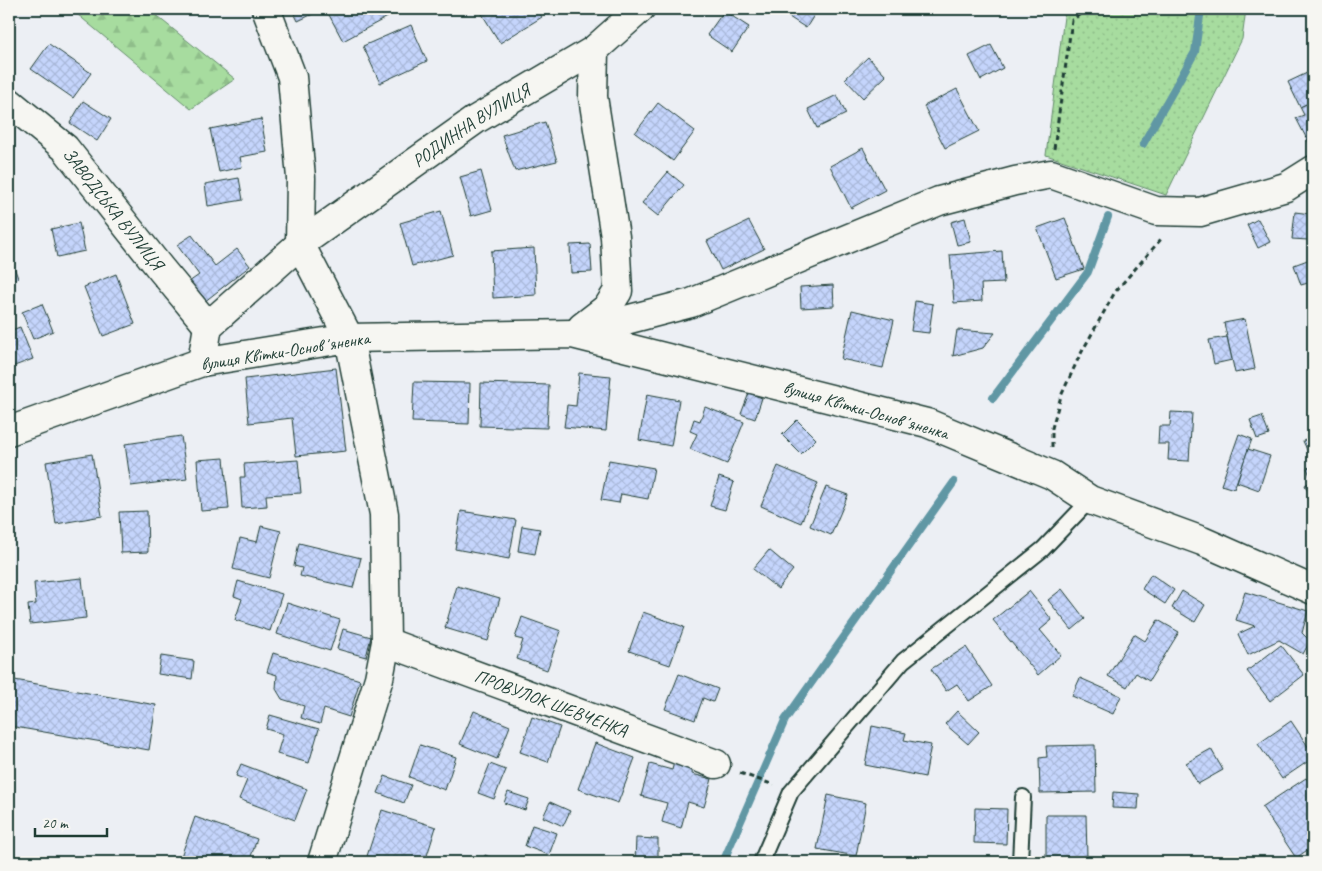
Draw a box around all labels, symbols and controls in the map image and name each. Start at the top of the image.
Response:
street label: РОДИННА ВУЛИЦЯ [408,78,536,172]
street label: ЗАВОДСЬКА ВУЛИЦЯ [58,143,170,276]
street label: вулиця Квітки-Основʼяненка [199,327,373,375]
street label: вулиця Квітки-Основʼяненка [781,376,953,445]
street label: ПРОВУЛОК ШЕВЧЕНКА [471,665,632,742]
scale bar [35,806,108,838]
text: 20 m [42,814,69,833]

